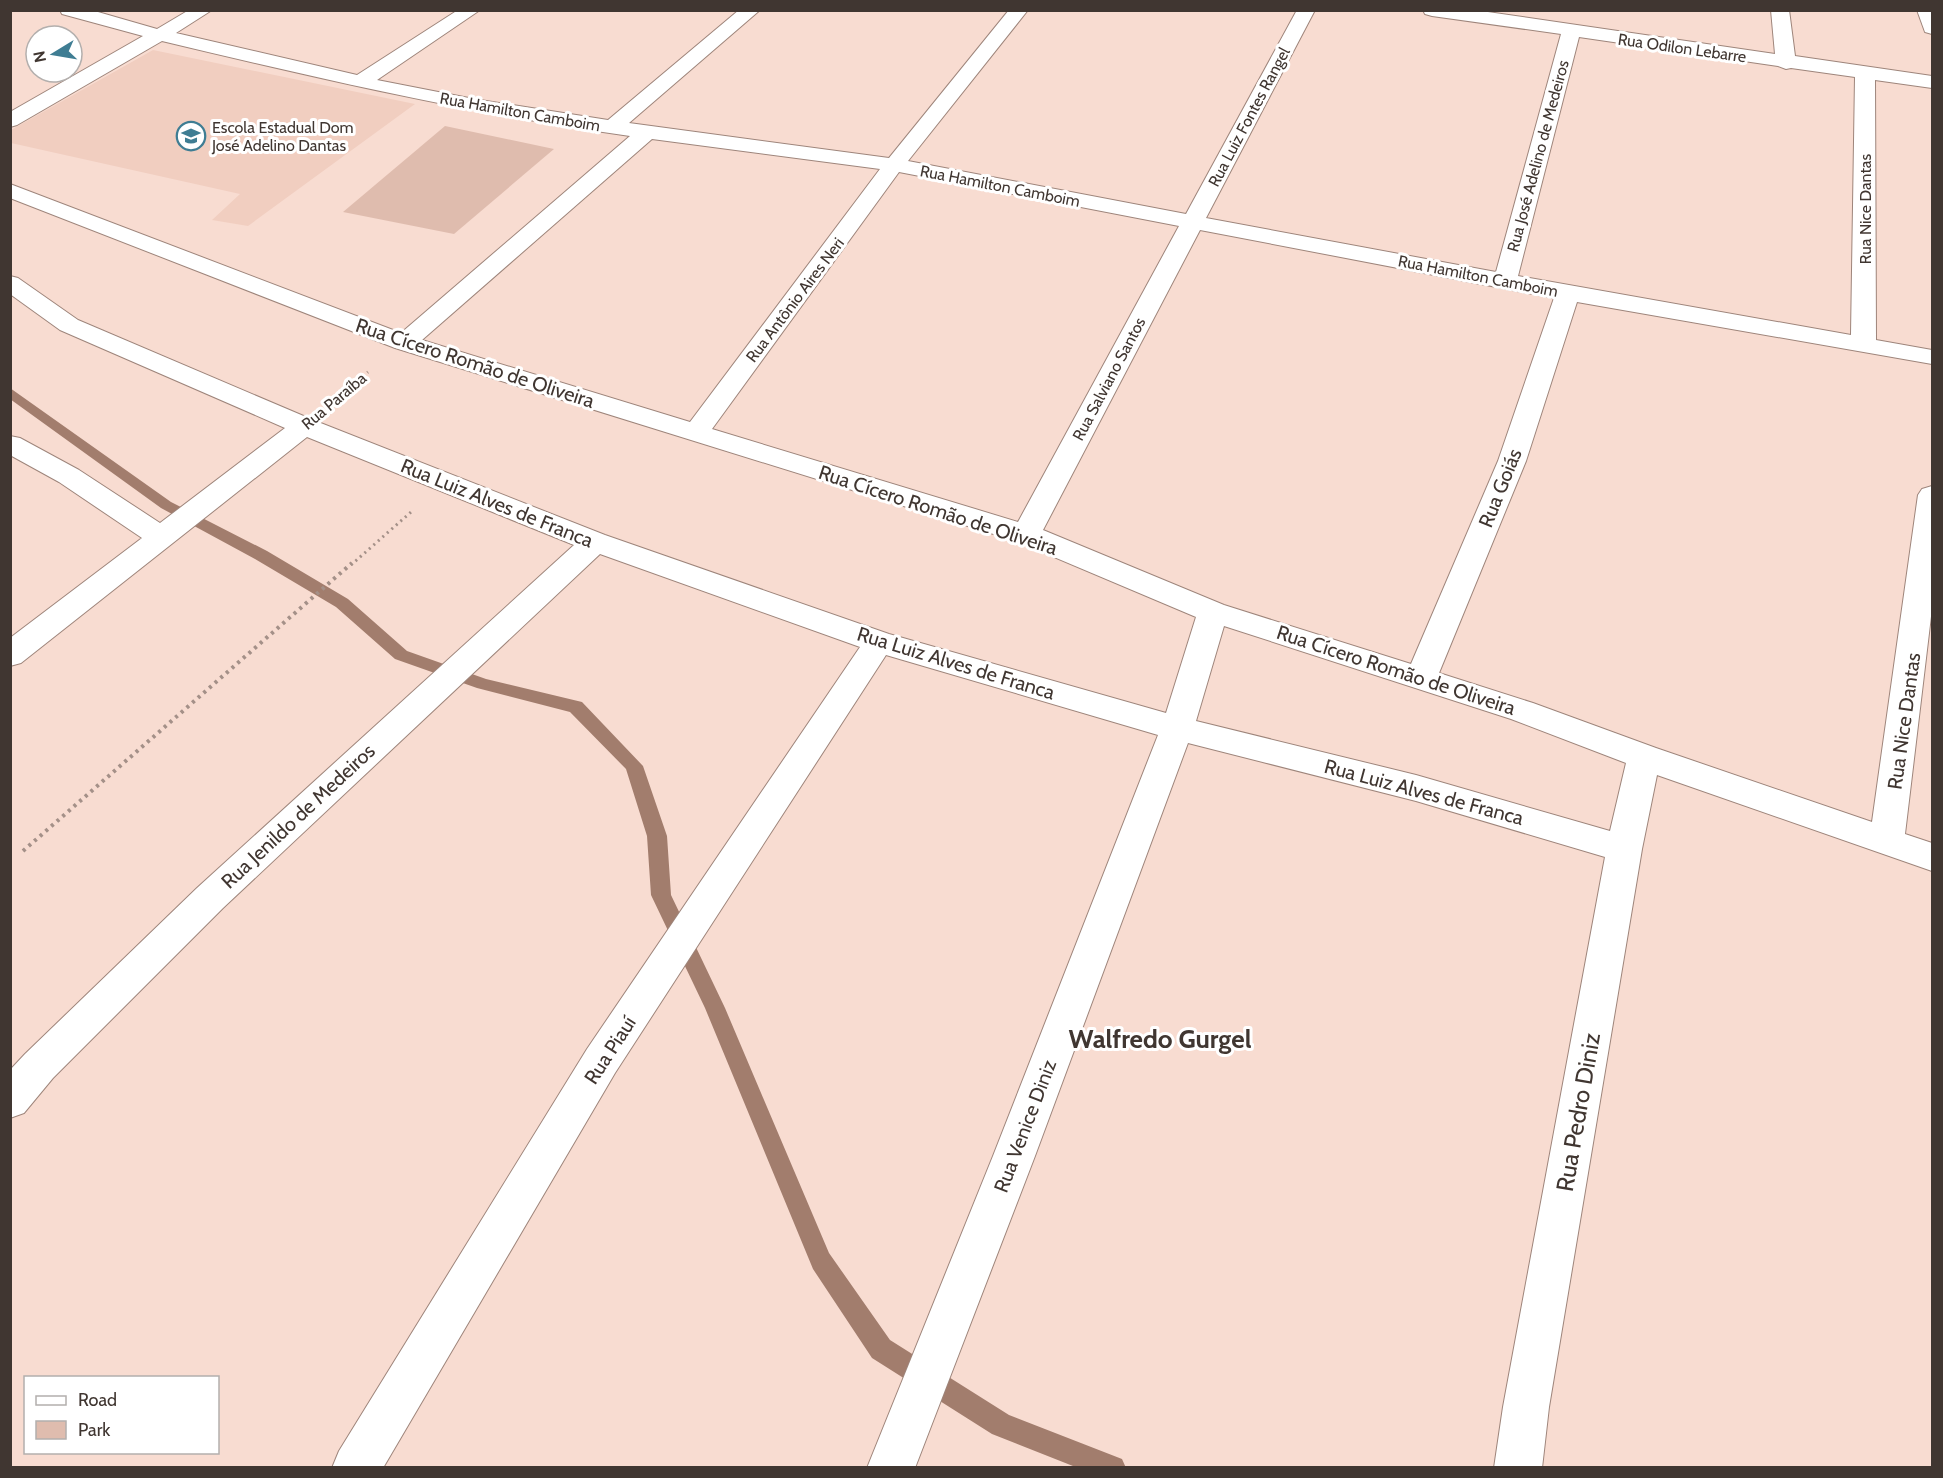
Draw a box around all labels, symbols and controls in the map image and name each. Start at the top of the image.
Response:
north arrow [24,24,84,84]
street label: Rua Odilon Lebarre [1617,30,1747,66]
street label: Rua Luiz Fontes Rangel [1204,44,1294,190]
text: N [29,49,50,64]
street label: Rua José Adelino de Medeiros [1503,58,1573,254]
street label: Rua Hamilton Camboim [438,89,602,135]
place label: Escola Estadual Dom José Adelino Dantas [211,118,354,155]
school or university icon: Escola Estadual Dom José Adelino Dantas [175,120,207,152]
street label: Rua Nice Dantas [1856,153,1875,264]
street label: Rua Hamilton Camboim [918,161,1082,211]
street label: Rua Antônio Aires Neri [742,234,848,366]
street label: Rua Hamilton Camboim [1396,251,1560,301]
street label: Rua Cícero Romão de Oliveira [353,313,598,413]
street label: Rua Salviano Santos [1069,314,1150,444]
street label: Rua Paraíba [298,368,370,433]
street label: Rua Goiás [1473,445,1527,531]
street label: Rua Luiz Alves de Franca [397,453,597,553]
street label: Rua Cícero Romão de Oliveira [816,460,1061,560]
street label: Rua Cícero Romão de Oliveira [1274,620,1519,720]
street label: Rua Luiz Alves de Franca [854,621,1058,705]
street label: Rua Nice Dantas [1883,651,1925,791]
street label: Rua Jenildo de Medeiros [216,739,380,893]
street label: Rua Luiz Alves de Franca [1322,754,1527,830]
street label: Rua Piauí [579,1011,641,1089]
district label: Walfredo Gurgel [1069,1023,1252,1055]
street label: Rua Pedro Diniz [1550,1030,1606,1194]
street label: Rua Venice Diniz [989,1056,1061,1196]
legend [24,1376,219,1454]
text: Road [78,1389,117,1411]
text: Park [78,1419,111,1441]

